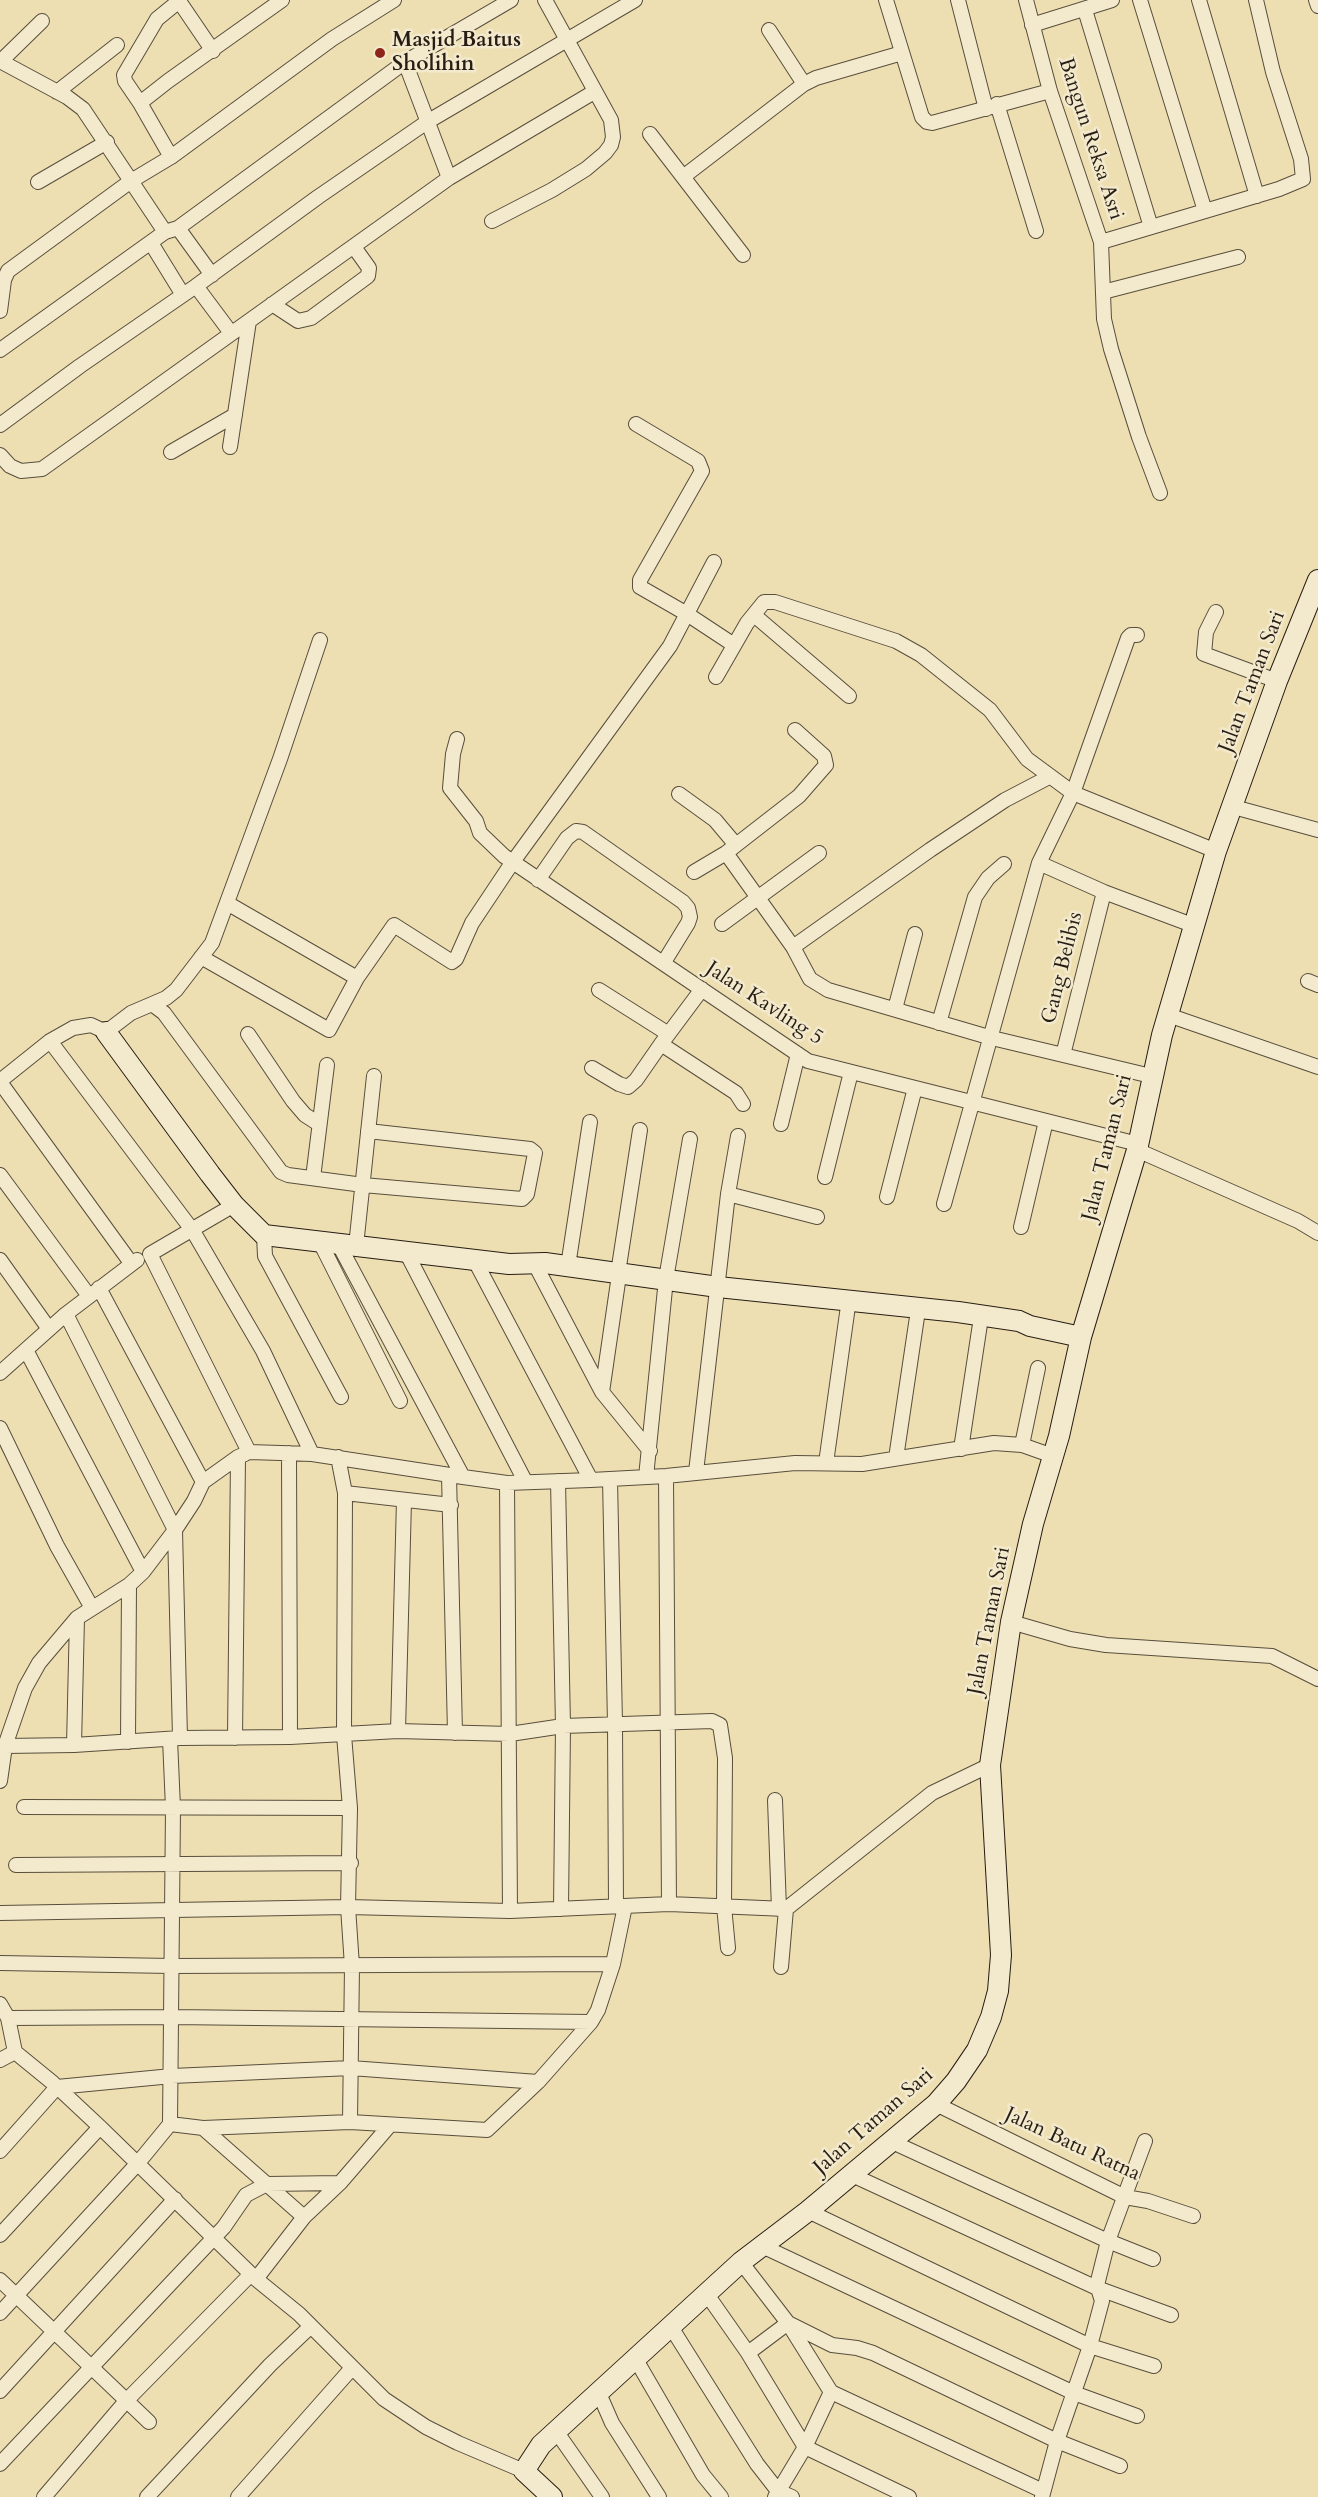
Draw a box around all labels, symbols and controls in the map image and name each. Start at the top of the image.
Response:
place label: Masjid Baitus Sholihin [392,28,521,78]
marker: Masjid Baitus Sholihin [373,46,387,60]
street label: Bangun Reksa Asri [1052,55,1128,223]
street label: Jalan Taman Sari [1214,607,1292,757]
street label: Gang Belibis [1037,909,1089,1027]
street label: Jalan Kavling 5 [701,957,827,1051]
street label: Jalan Taman Sari [1078,1072,1138,1224]
street label: Jalan Taman Sari [963,1545,1017,1697]
street label: Jalan Taman Sari [809,2063,939,2181]
street label: Jalan Batu Ratna [1000,2103,1144,2187]

